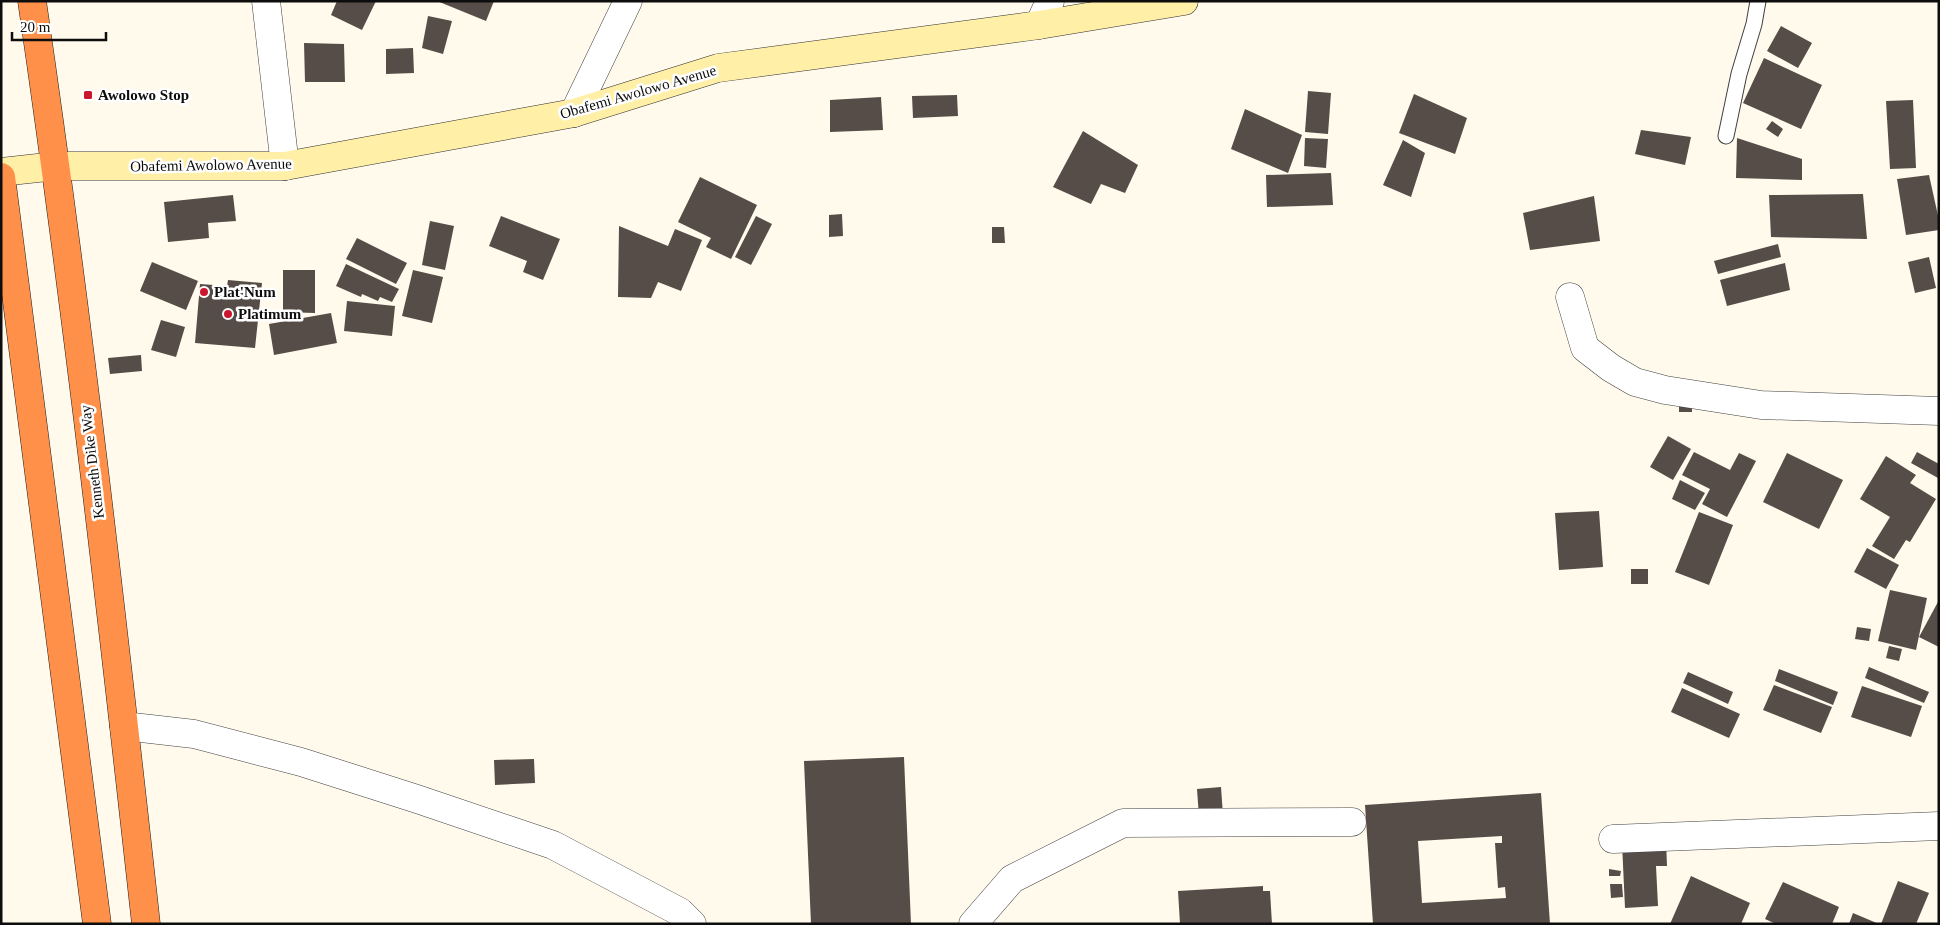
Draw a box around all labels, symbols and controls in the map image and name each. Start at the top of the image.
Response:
scale bar [12,10,106,42]
text: 20 m [20,19,51,35]
street label: Obafemi Awolowo Avenue [558,62,718,122]
place label: Awolowo Stop [98,87,189,103]
marker: Awolowo Stop [82,89,94,101]
street label: Obafemi Awolowo Avenue [130,156,292,174]
place label: Plat'Num [214,284,276,300]
marker: Plat'Num [198,286,210,298]
place label: Platimum [238,306,302,322]
marker: Platimum [222,308,234,320]
street label: Kenneth Dike Way [77,404,107,520]

